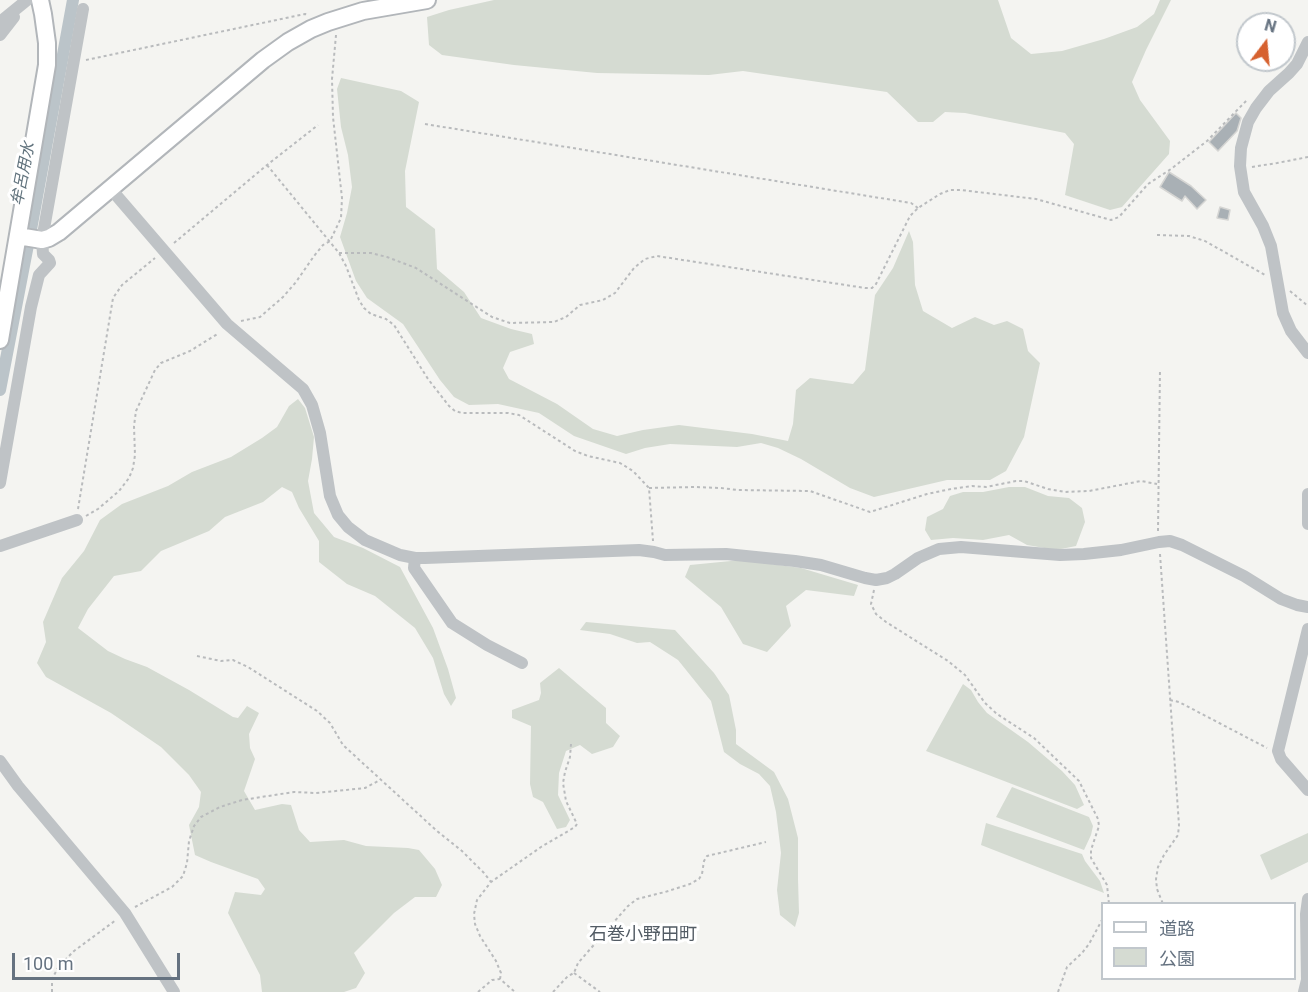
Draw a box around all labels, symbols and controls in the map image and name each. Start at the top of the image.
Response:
north arrow [1236,12,1296,72]
text: N [1262,15,1279,37]
water label: 牟呂用水 [8,141,40,207]
legend [1101,902,1296,980]
text: 道路 [1159,918,1195,939]
district label: 石巻小野田町 [589,924,697,946]
scale bar [15,941,183,979]
text: 公園 [1159,948,1195,969]
text: 100 m [23,953,74,974]

